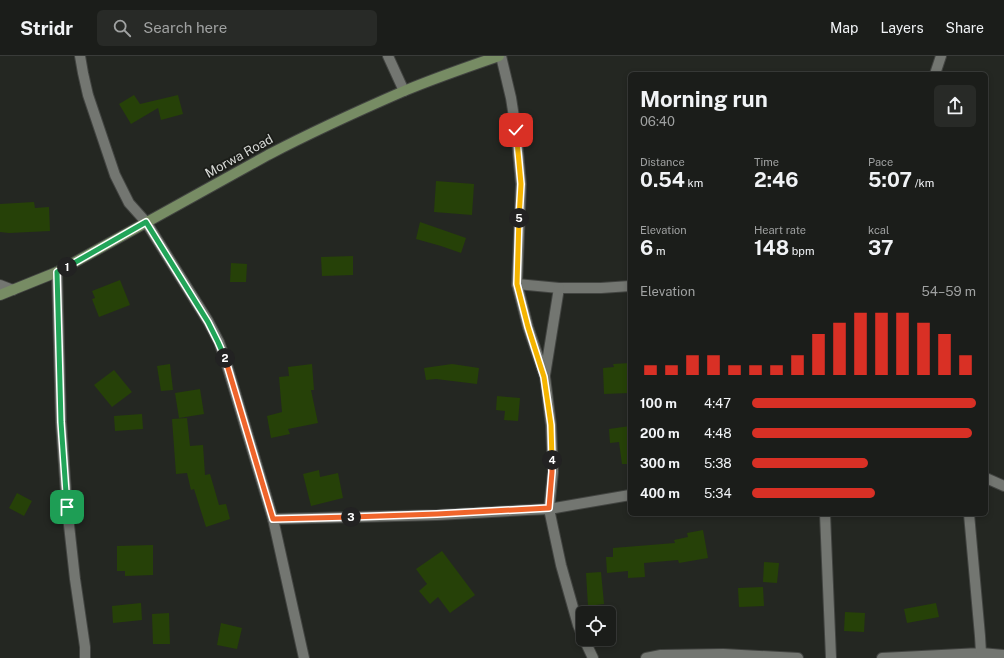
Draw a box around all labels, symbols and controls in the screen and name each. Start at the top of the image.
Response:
search box [97,10,377,46]
text: Stridr [20,17,73,39]
icon: search [111,17,133,39]
text: Search here [143,19,227,36]
text: Map [830,20,858,36]
text: Layers [880,20,924,36]
text: Share [946,20,984,36]
button: share [934,85,976,127]
text: Morning run [640,86,768,112]
pin [499,113,533,147]
text: 06:40 [640,114,675,129]
icon: check [505,119,527,141]
street label: Morwa Road [202,131,276,181]
text: Distance [640,156,685,168]
text: Time [754,156,779,168]
text: Pace [868,156,893,168]
text: 0.54 [640,168,685,192]
text: 2:46 [754,168,798,192]
text: 5:07 [868,168,912,192]
text: km [685,177,703,189]
text: /km [912,177,934,189]
pin: 5 [509,208,529,228]
text: 5 [515,212,523,224]
text: Elevation [640,224,687,236]
text: Heart rate [754,224,806,236]
text: kcal [868,224,889,236]
text: 6 [640,236,653,260]
text: 148 [754,236,789,260]
text: 37 [868,236,894,260]
text: m [653,245,665,257]
text: bpm [789,245,814,257]
pin: 1 [57,257,77,277]
text: 1 [65,261,69,273]
text: Elevation [640,284,695,299]
text: 54–59 m [921,284,976,299]
pin: 2 [215,348,235,368]
text: 2 [222,352,229,364]
text: 100 m [640,396,677,411]
text: 4:47 [704,396,731,411]
text: 200 m [640,426,680,441]
text: 4:48 [704,426,732,441]
pin: 4 [542,450,562,470]
text: 4 [548,454,556,466]
text: 300 m [640,456,680,471]
text: 5:38 [704,456,732,471]
text: 400 m [640,486,680,501]
text: 5:34 [704,486,732,501]
pin [50,490,84,524]
icon: arrive [56,496,78,518]
pin: 3 [341,507,361,527]
text: 3 [347,511,355,523]
map controls [576,606,616,646]
button: locate [576,606,616,646]

